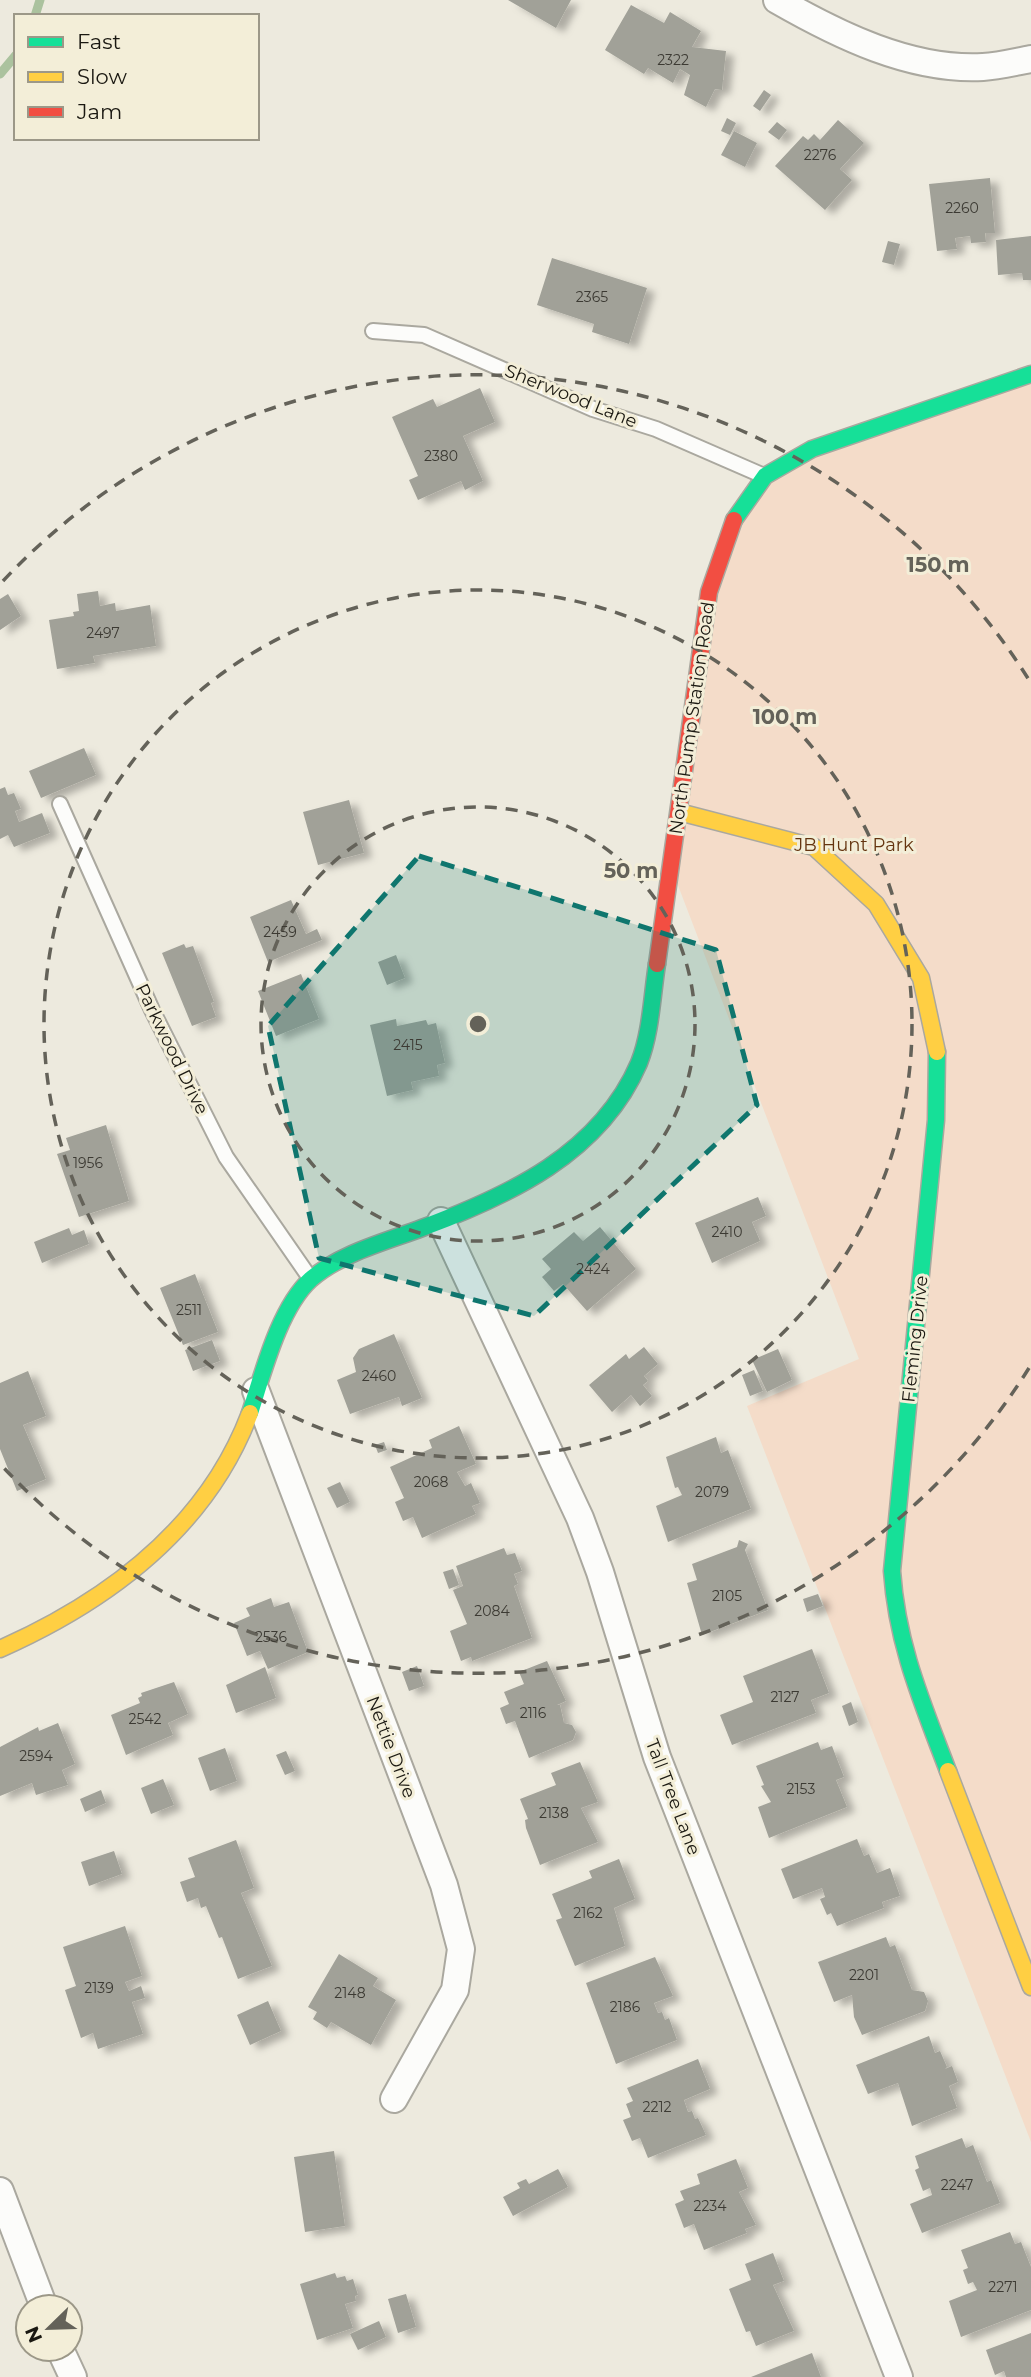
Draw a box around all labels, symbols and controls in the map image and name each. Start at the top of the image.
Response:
legend [14,14,259,140]
text: Fast [77,29,121,54]
house number: 2322 [657,51,689,69]
text: Slow [77,64,127,89]
text: Jam [76,99,122,124]
house number: 2276 [804,146,837,164]
house number: 2260 [945,199,979,217]
house number: 2365 [576,288,608,306]
street label: Sherwood Lane [502,359,641,433]
house number: 2380 [424,447,458,465]
text: 150 m [907,552,969,577]
street label: North Pump Station Road [665,600,719,836]
house number: 2497 [86,624,120,642]
text: 100 m [753,704,817,729]
park label: JB Hunt Park [793,834,914,856]
text: 50 m [604,858,658,883]
house number: 2459 [263,923,297,941]
street label: Parkwood Drive [131,980,213,1118]
centre of rings [466,1012,490,1036]
house number: 2415 [393,1036,423,1054]
house number: 1956 [73,1154,103,1172]
house number: 2410 [712,1223,742,1241]
house number: 2424 [576,1260,611,1278]
street label: Fleming Drive [897,1274,933,1404]
house number: 2511 [176,1301,202,1319]
house number: 2460 [362,1367,396,1385]
house number: 2068 [414,1473,448,1491]
house number: 2079 [695,1483,729,1501]
house number: 2105 [712,1587,742,1605]
house number: 2084 [474,1602,510,1620]
house number: 2536 [255,1628,288,1646]
house number: 2127 [770,1688,800,1706]
street label: Nettie Drive [361,1693,421,1801]
house number: 2116 [520,1704,547,1722]
house number: 2542 [128,1710,162,1728]
street label: Tall Tree Lane [641,1736,705,1858]
house number: 2594 [19,1747,54,1765]
house number: 2153 [787,1780,815,1798]
house number: 2138 [539,1804,569,1822]
house number: 2162 [573,1904,603,1922]
house number: 2201 [849,1966,879,1984]
house number: 2139 [84,1979,114,1997]
house number: 2148 [334,1984,366,2002]
house number: 2186 [610,1998,641,2016]
house number: 2212 [643,2098,671,2116]
house number: 2247 [941,2176,973,2194]
house number: 2234 [693,2197,727,2215]
house number: 2271 [988,2278,1018,2296]
north arrow [14,2293,84,2363]
text: N [20,2323,47,2346]

